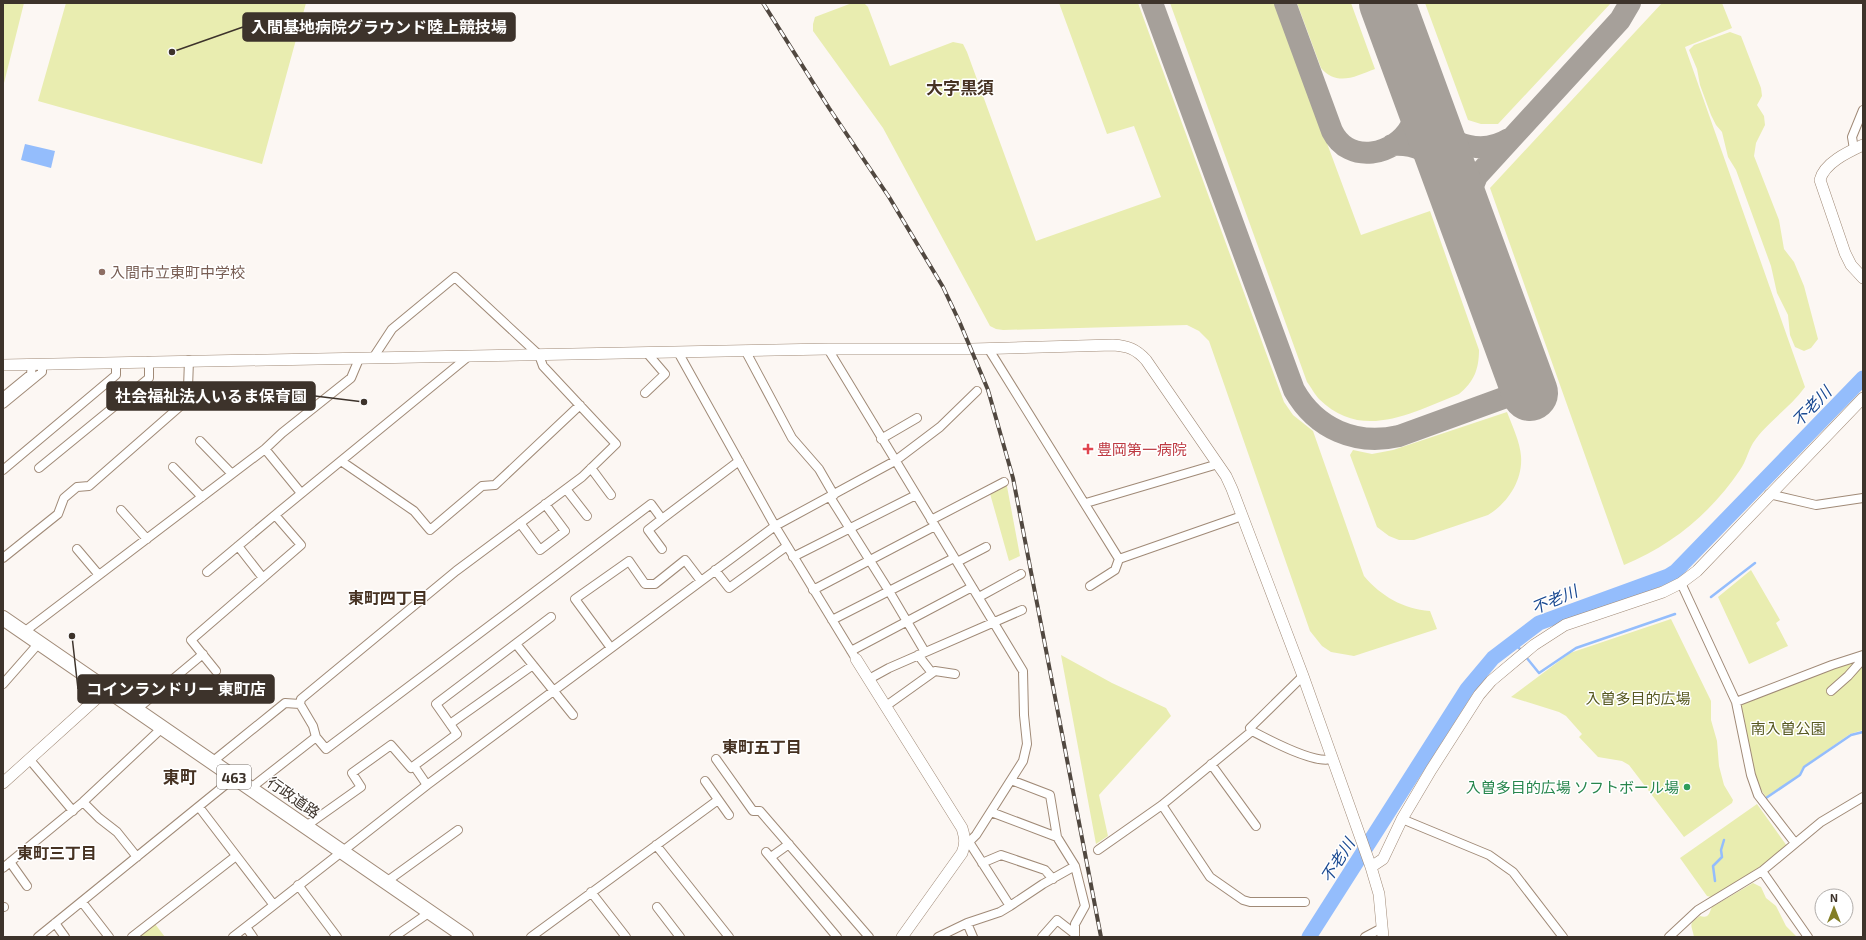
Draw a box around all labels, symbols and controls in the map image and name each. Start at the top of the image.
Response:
callout: 入間基地病院グラウンド陸上競技場 [243,13,515,41]
text: 入間基地病院グラウンド陸上競技場 [251,17,507,36]
district label: 大字黒須 [926,77,994,97]
place label: 入間市立東町中学校 [110,263,245,281]
marker: 入間市立東町中学校 [97,267,107,277]
water label: 不老川 [1787,381,1836,430]
callout: 社会福祉法人いるま保育園 [107,382,315,410]
text: 社会福祉法人いるま保育園 [115,386,307,405]
place label: 豊岡第一病院 [1097,440,1187,458]
marker: 豊岡第一病院 [1082,443,1094,455]
water label: 不老川 [1528,580,1582,617]
district label: 東町四丁目 [348,588,428,607]
callout: コインランドリー 東町店 [78,675,274,703]
text: コインランドリー 東町店 [86,679,266,698]
park label: 入曽多目的広場 [1585,689,1691,707]
park label: 南入曽公園 [1750,719,1826,737]
district label: 東町五丁目 [722,737,802,756]
road number: 463 [217,765,251,789]
district label: 東町 [163,766,197,786]
street label: 行政道路 [264,772,324,822]
place label: 入曽多目的広場 ソフトボール場 [1466,778,1679,796]
marker: 入曽多目的広場 ソフトボール場 [1682,782,1692,792]
water label: 不老川 [1316,833,1359,885]
district label: 東町三丁目 [17,843,97,862]
north arrow [1814,888,1854,928]
text: N [1830,891,1838,904]

